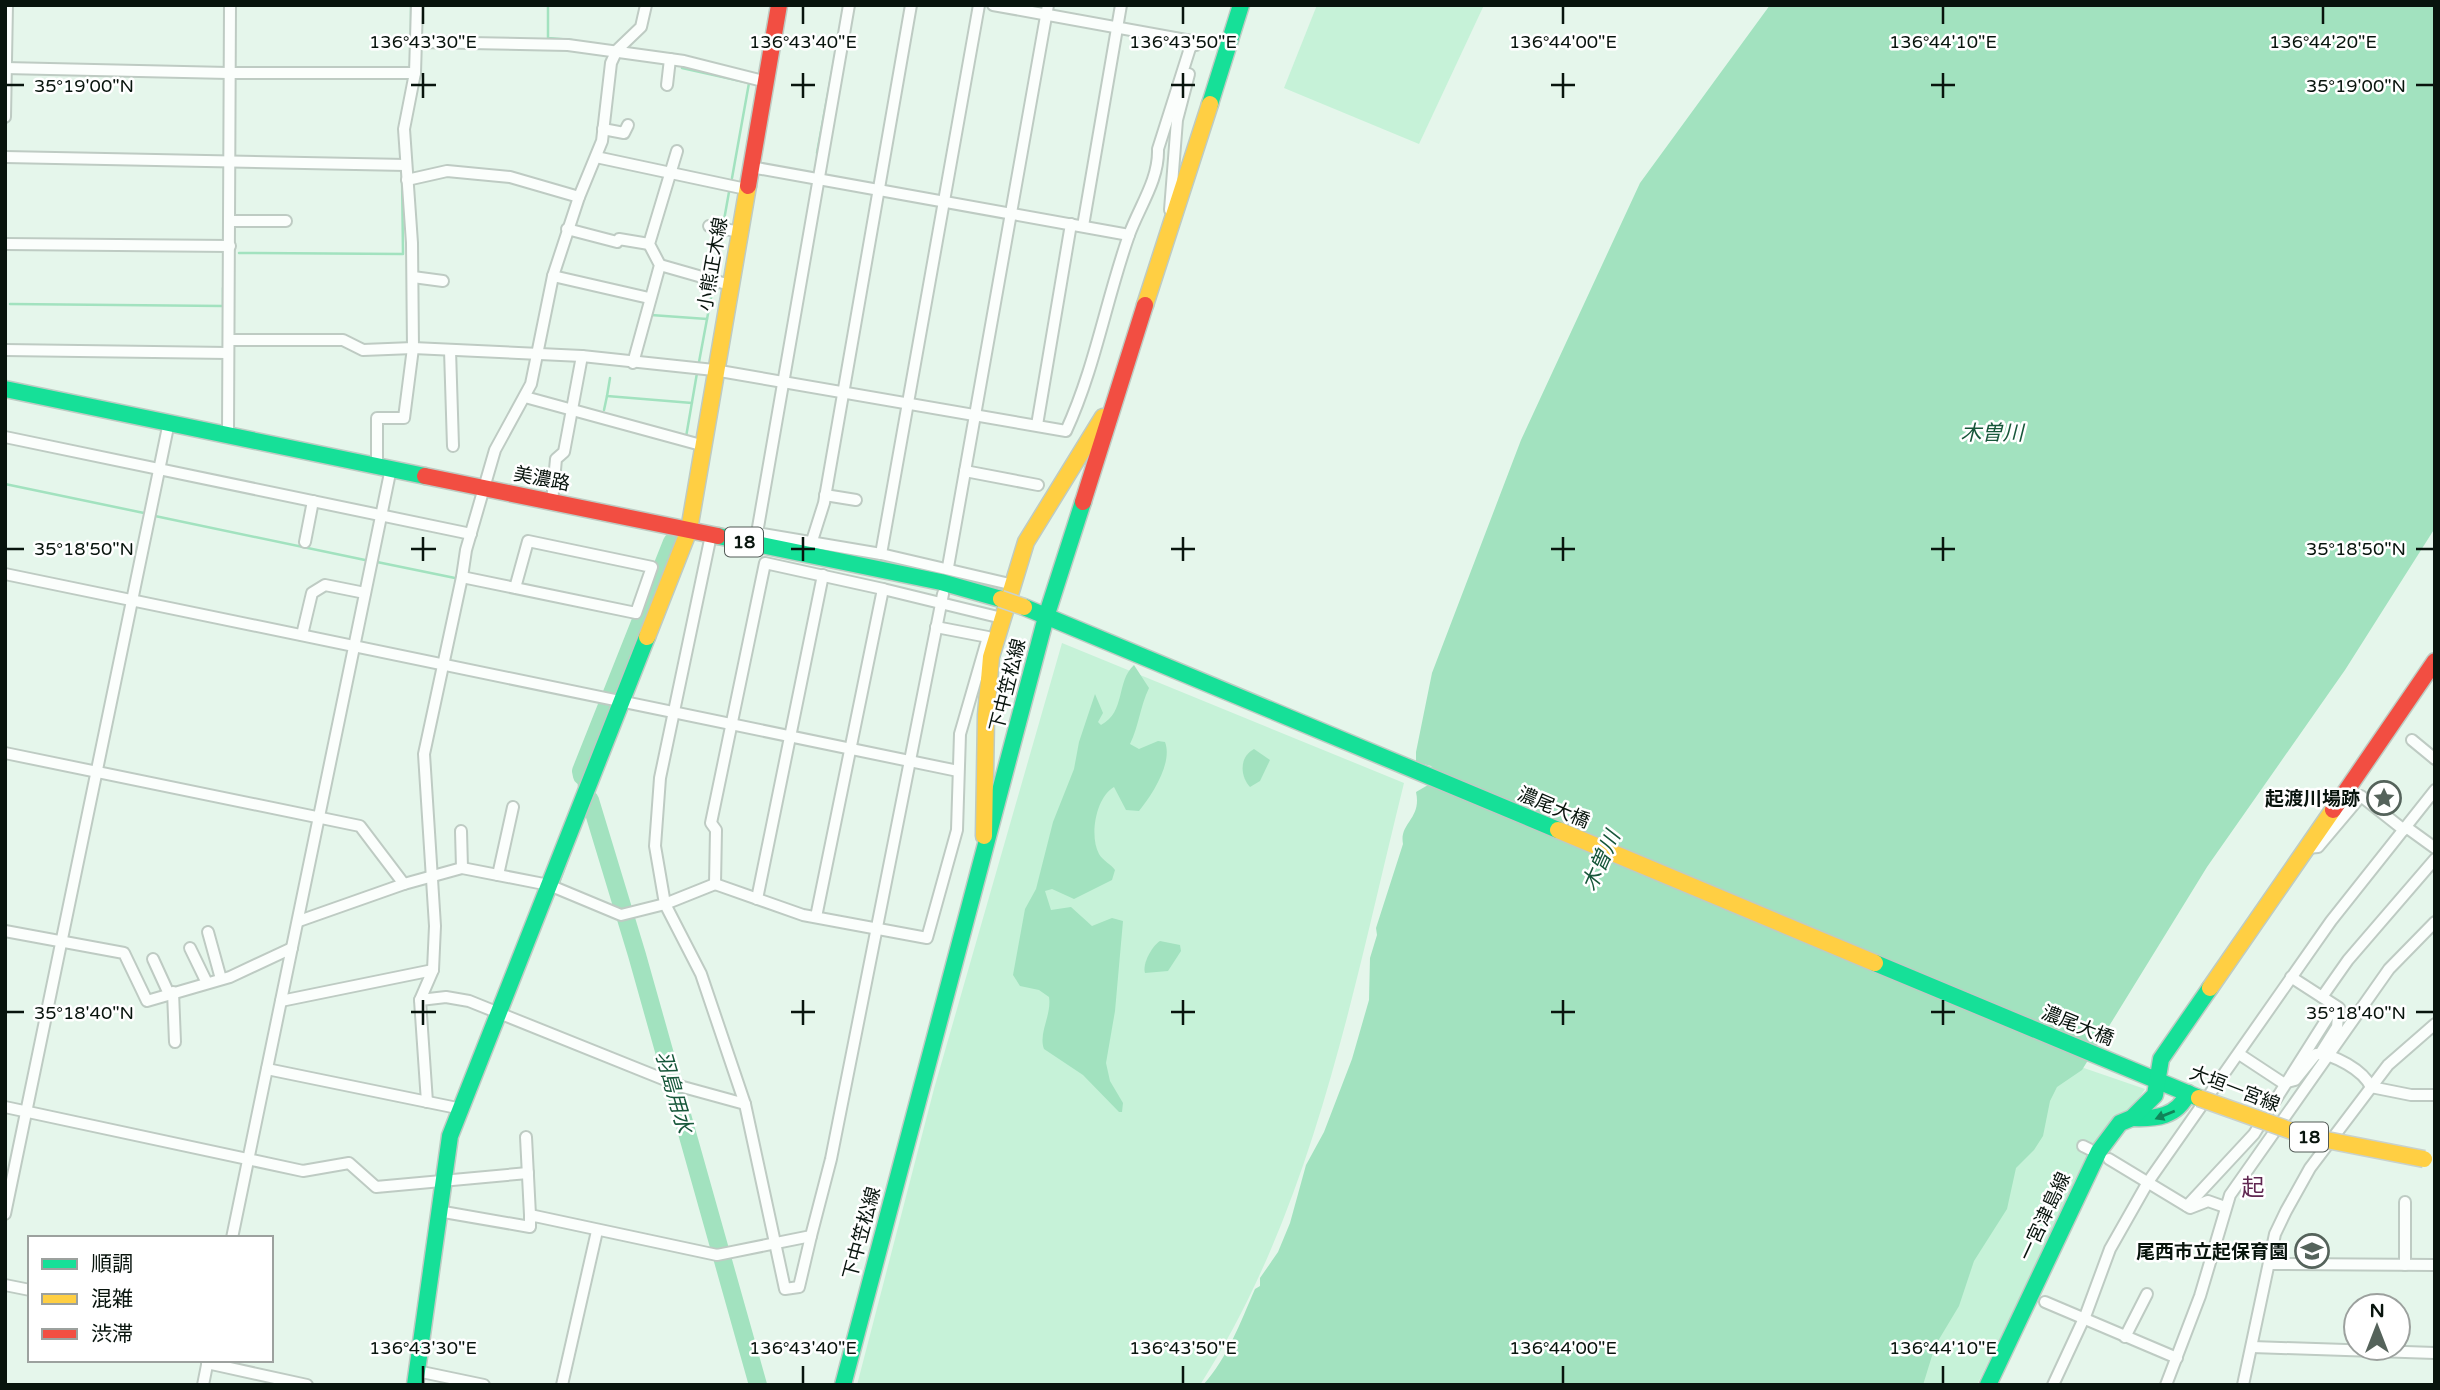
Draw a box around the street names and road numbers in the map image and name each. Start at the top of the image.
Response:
street label: 小熊正木線 [694,215,732,313]
street label: 美濃路 [512,463,572,495]
road number: 18 [725,528,763,556]
street label: 下中笠松線 [986,636,1030,734]
street label: 濃尾大橋 [1514,783,1593,833]
street label: 濃尾大橋 [2038,1001,2117,1050]
street label: 大垣一宮線 [2186,1062,2283,1116]
road number: 18 [2290,1122,2328,1152]
street label: 一宮津島線 [2015,1169,2075,1264]
street label: 下中笠松線 [839,1185,885,1282]

